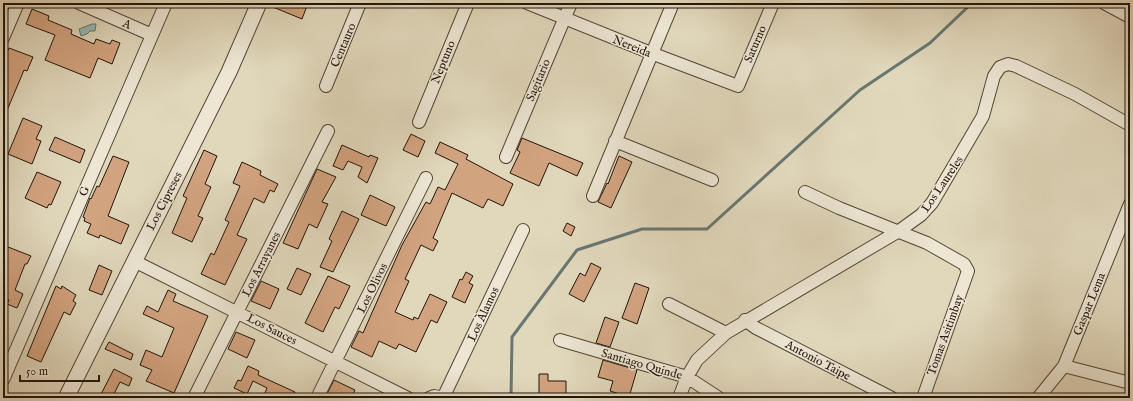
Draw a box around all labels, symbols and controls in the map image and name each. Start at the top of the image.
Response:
street label: A [119,16,134,33]
street label: Centauro [327,20,360,70]
street label: Saturno [741,23,770,65]
street label: Nereida [610,32,654,61]
street label: Neptuno [428,38,460,86]
street label: Sagitario [523,56,554,104]
street label: Los Laureles [918,153,967,215]
street label: Los Cipreses [143,169,187,234]
street label: G [76,183,93,199]
street label: Los Arrayanes [239,229,284,299]
street label: Los Olivos [354,261,391,316]
street label: Gaspar Lema [1070,270,1110,338]
street label: Los Àlamos [463,284,503,344]
street label: Tomas Asitimbay [924,293,967,378]
street label: Los Sauces [244,310,299,348]
street label: Antonio Taipe [781,336,853,385]
street label: Santiago Quinde [600,346,684,383]
scale bar [20,357,99,383]
text: 50 m [26,364,48,379]

